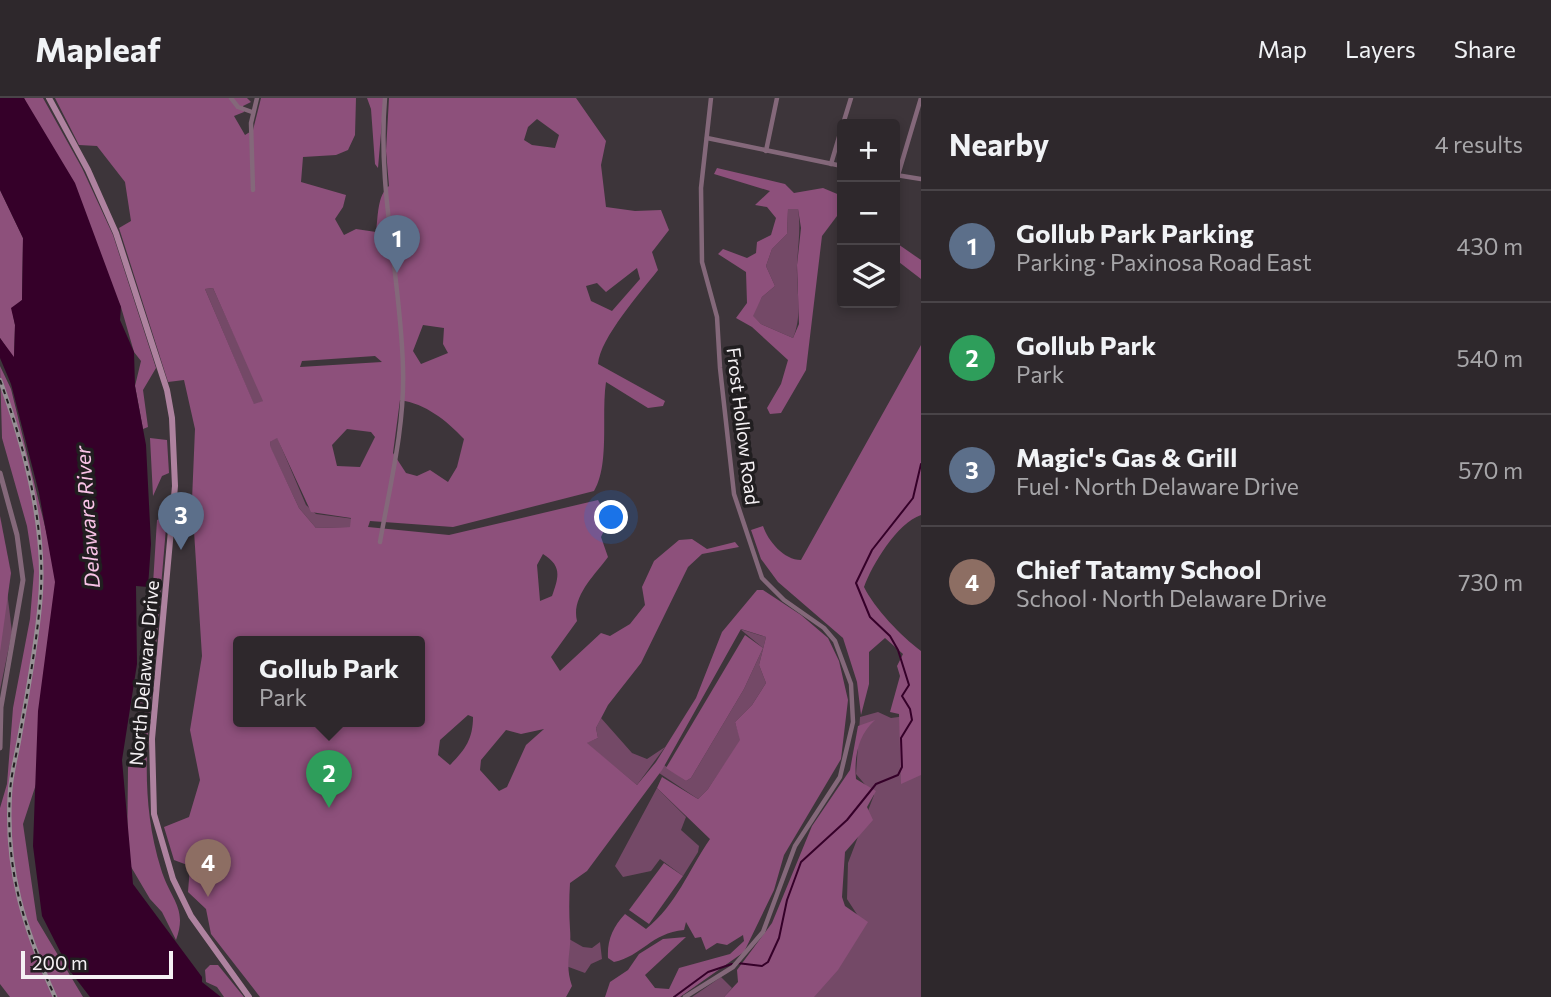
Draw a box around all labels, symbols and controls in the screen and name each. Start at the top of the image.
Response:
text: Mapleaf [35,28,161,69]
text: Map [1258,34,1307,63]
text: Layers [1345,34,1416,63]
text: Share [1454,34,1516,63]
map controls [837,119,900,308]
button: + [837,119,900,182]
text: Nearby [949,125,1049,162]
text: 4 results [1435,130,1523,158]
button: − [837,182,900,245]
pin: 1 [374,215,420,273]
text: Gollub Park Parking [1016,217,1254,248]
text: 1 [967,232,977,260]
text: 430 m [1457,232,1523,260]
button: layers [837,245,900,308]
text: Parking · Paxinosa Road East [1016,248,1312,276]
text: Gollub Park [1016,329,1156,360]
text: 2 [965,344,979,372]
text: 540 m [1457,344,1523,372]
street label: Frost Hollow Road [722,346,765,506]
text: Park [1016,360,1064,388]
text: Magic's Gas & Grill [1016,441,1237,472]
water label: Delaware River [69,444,104,589]
text: 3 [965,456,979,484]
text: 570 m [1458,456,1523,484]
text: Fuel · North Delaware Drive [1016,472,1299,500]
pin: 3 [158,492,204,550]
your location [594,500,628,534]
text: Chief Tatamy School [1016,553,1262,584]
text: 4 [965,568,979,596]
text: 730 m [1458,568,1523,596]
street label: North Delaware Drive [124,579,163,767]
text: School · North Delaware Drive [1016,584,1327,612]
popup [233,636,425,727]
text: Gollub Park [259,652,399,683]
text: Park [259,683,307,711]
pin: 2 [306,750,352,808]
pin: 4 [185,839,231,897]
scale bar [21,948,173,980]
text: 200 m [32,951,88,974]

